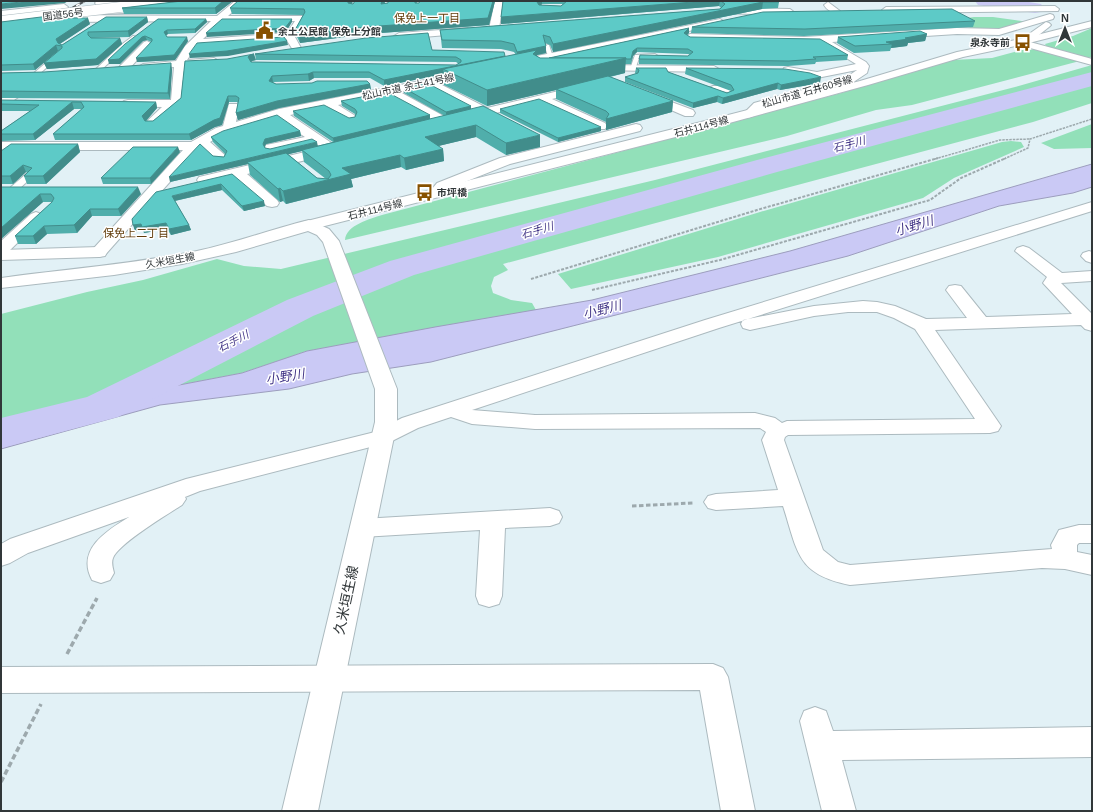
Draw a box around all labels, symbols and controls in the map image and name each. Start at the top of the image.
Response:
street label: 国道56号 [42,7,84,22]
north arrow [1045,8,1085,48]
district label: 保免上一丁目 [394,12,460,24]
text: N [1061,12,1069,24]
public building icon: 余土公民館 保免上分館 [255,21,275,41]
place label: 余土公民館 保免上分館 [278,26,381,37]
bus stop icon: 泉永寺前 [1013,32,1033,52]
place label: 泉永寺前 [970,37,1010,48]
street label: 松山市道 余土41号線 [361,71,455,102]
street label: 松山市道 石井60号線 [760,73,854,110]
street label: 石井114号線 [673,114,730,139]
water label: 石手川 [832,134,867,154]
bus stop icon: 市坪橋 [414,182,434,202]
place label: 市坪橋 [437,187,467,198]
street label: 石井114号線 [347,197,404,222]
water label: 小野川 [893,212,937,238]
water label: 石手川 [519,219,555,240]
district label: 保免上二丁目 [103,227,169,239]
street label: 久米垣生線 [145,251,196,270]
water label: 小野川 [581,297,625,321]
water label: 石手川 [216,328,251,354]
water label: 小野川 [265,366,307,387]
street label: 久米垣生線 [331,564,361,636]

